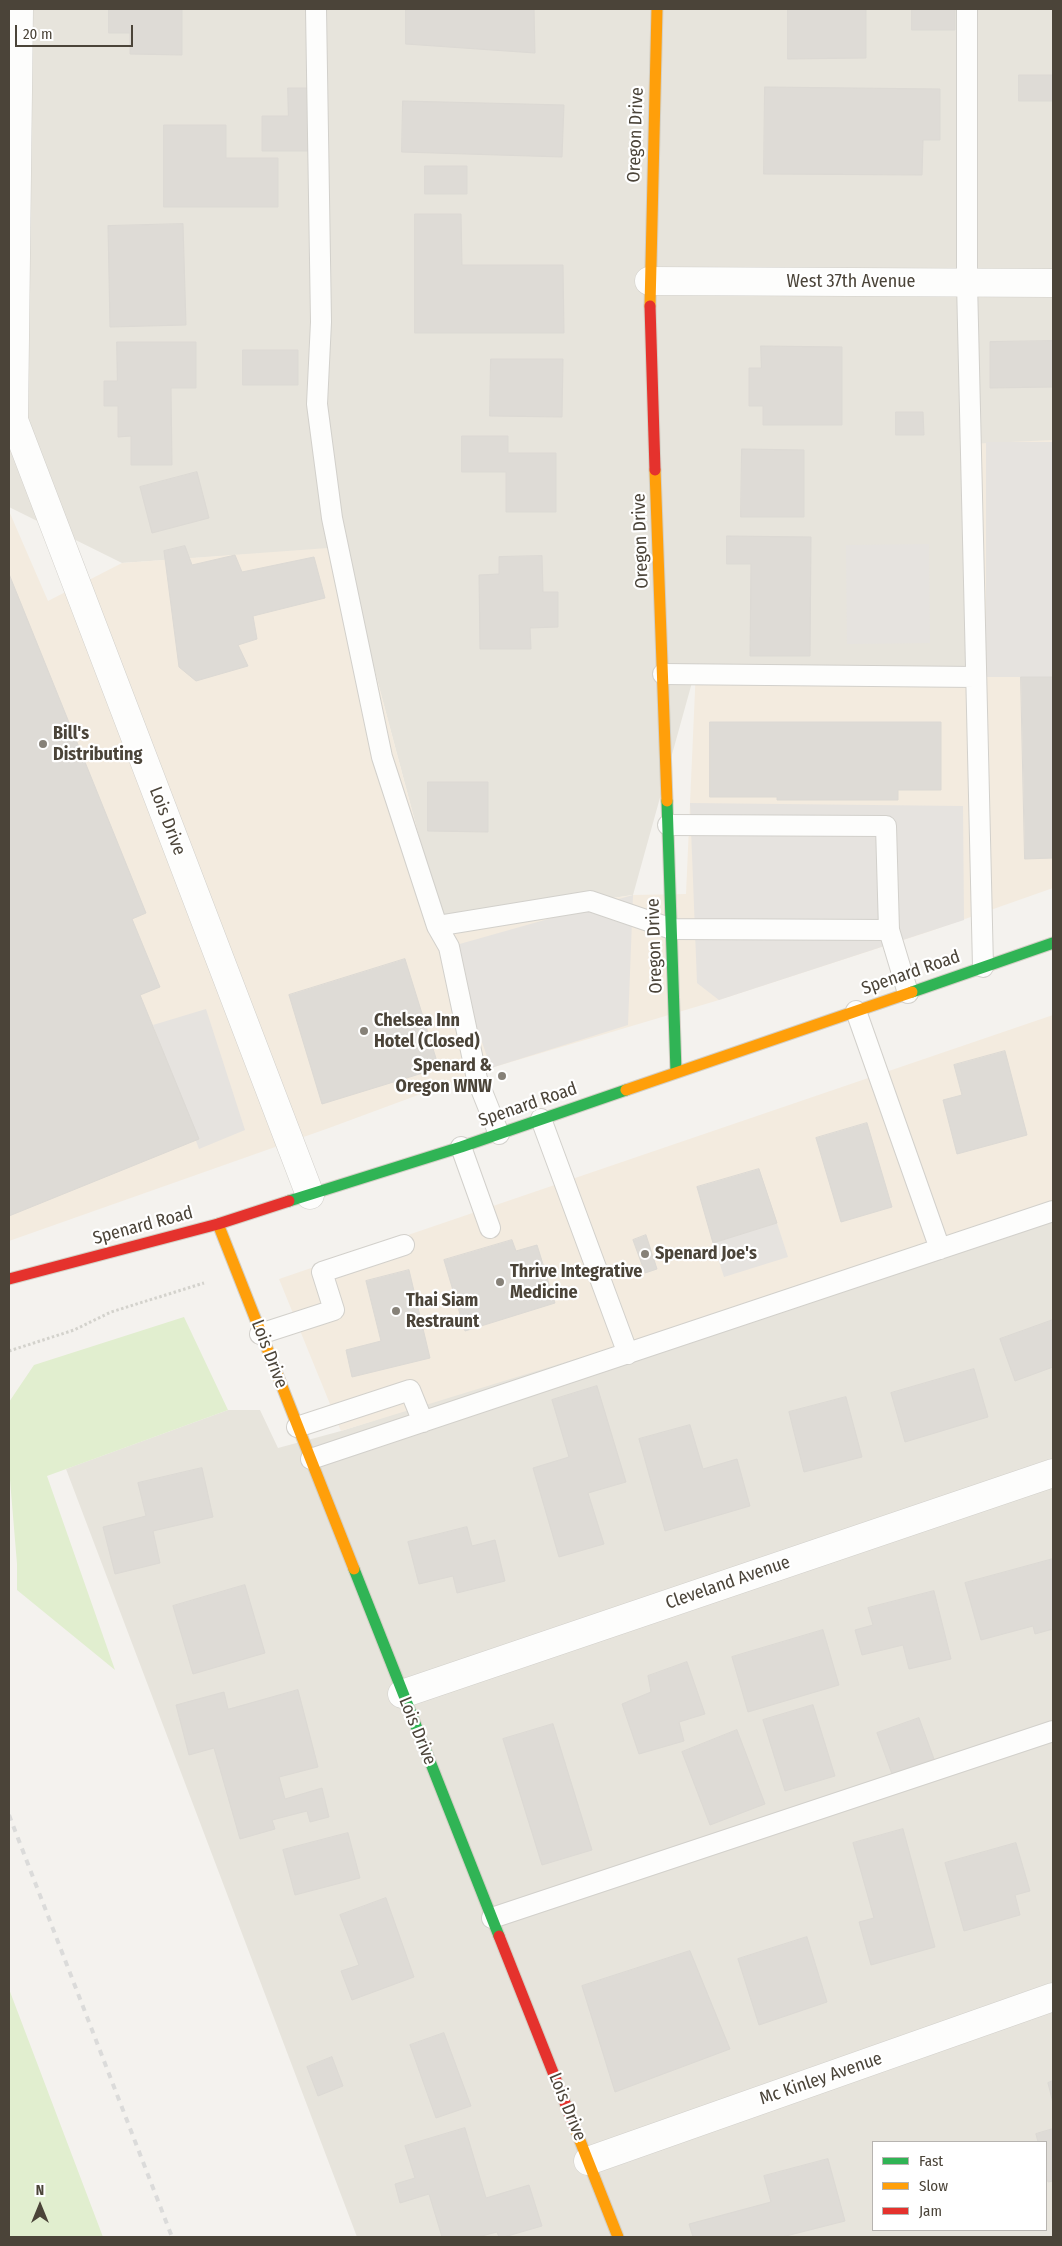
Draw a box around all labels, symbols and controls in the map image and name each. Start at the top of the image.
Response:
scale bar [18,15,135,47]
text: 20 m [23,25,53,43]
street label: Oregon Drive [624,87,648,183]
street label: West 37th Avenue [786,271,916,293]
street label: Oregon Drive [629,493,653,589]
place label: Bill's Distributing [53,723,142,766]
marker: Bill's Distributing [37,738,49,750]
street label: Lois Drive [144,784,190,858]
street label: Oregon Drive [643,898,667,994]
street label: Spenard Road [859,946,963,1000]
place label: Chelsea Inn Hotel (Closed) [374,1010,480,1052]
marker: Chelsea Inn Hotel (Closed) [358,1025,370,1037]
place label: Spenard & Oregon WNW [396,1055,492,1098]
marker: Spenard & Oregon WNW [496,1070,508,1082]
street label: Spenard Road [476,1078,580,1132]
street label: Spenard Road [91,1202,195,1250]
place label: Spenard Joe's [655,1243,757,1265]
marker: Spenard Joe's [639,1248,651,1260]
place label: Thrive Integrative Medicine [510,1261,642,1304]
marker: Thrive Integrative Medicine [494,1276,506,1288]
place label: Thai Siam Restraunt [406,1290,479,1332]
marker: Thai Siam Restraunt [390,1305,402,1317]
street label: Lois Drive [246,1317,292,1391]
street label: Cleveland Avenue [663,1552,793,1614]
street label: Lois Drive [394,1694,440,1768]
street label: Mc Kinley Avenue [757,2048,885,2110]
street label: Lois Drive [544,2070,590,2144]
legend [872,2141,1047,2231]
text: Fast [919,2152,943,2170]
text: Slow [919,2177,948,2195]
north arrow [15,2181,65,2231]
text: N [36,2182,44,2199]
text: Jam [919,2202,942,2220]

